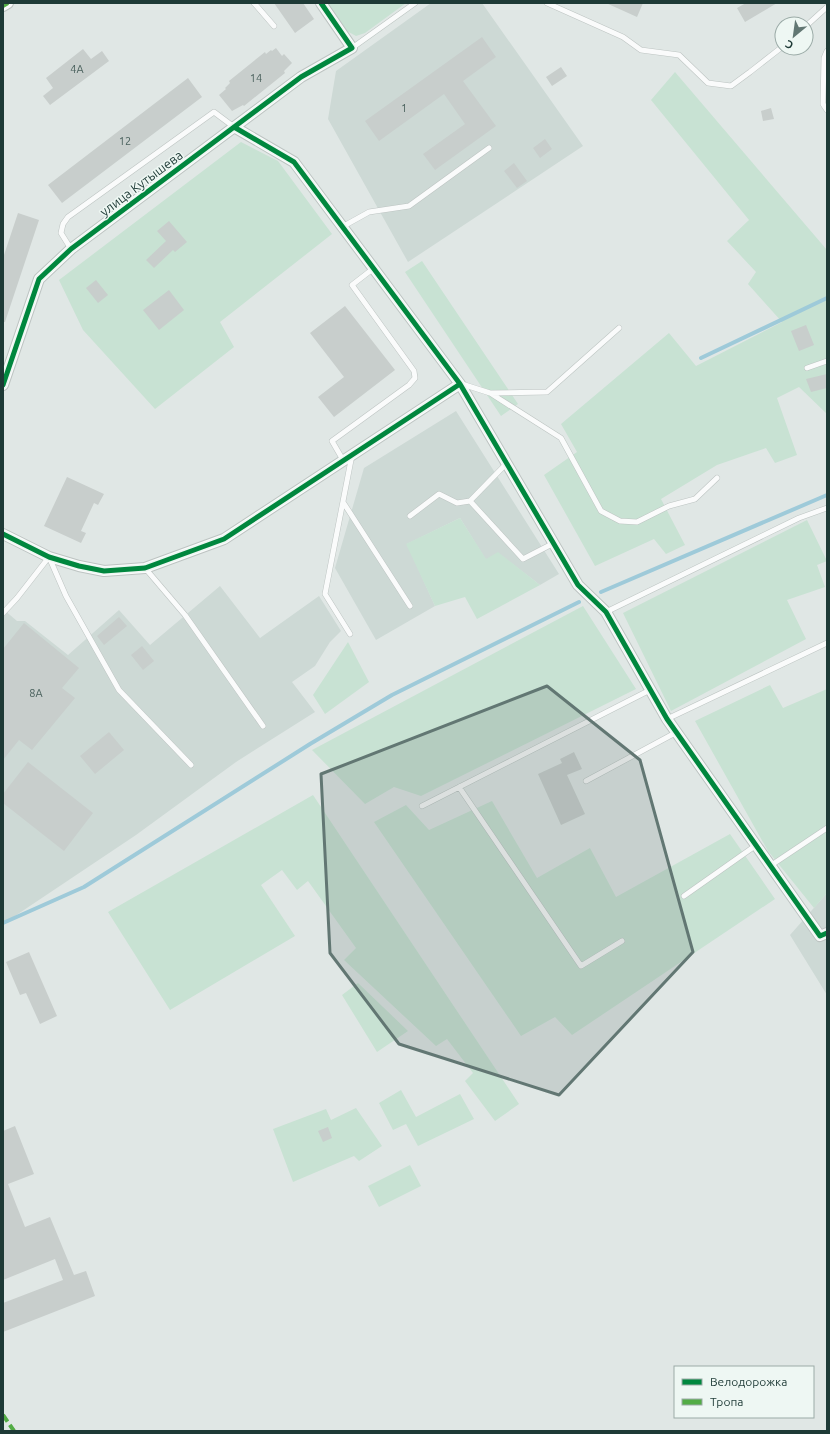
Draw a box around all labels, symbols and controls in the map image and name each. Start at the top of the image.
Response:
north arrow [774,16,814,56]
text: С [783,38,795,52]
house number: 4А [70,63,85,75]
house number: 14 [250,72,262,84]
house number: 1 [401,102,407,114]
house number: 12 [119,135,131,147]
street label: улица Кутышева [97,147,185,219]
house number: 8А [29,687,44,699]
legend [674,1366,814,1418]
text: Велодорожка [710,1375,787,1388]
text: Тропа [710,1395,743,1408]

